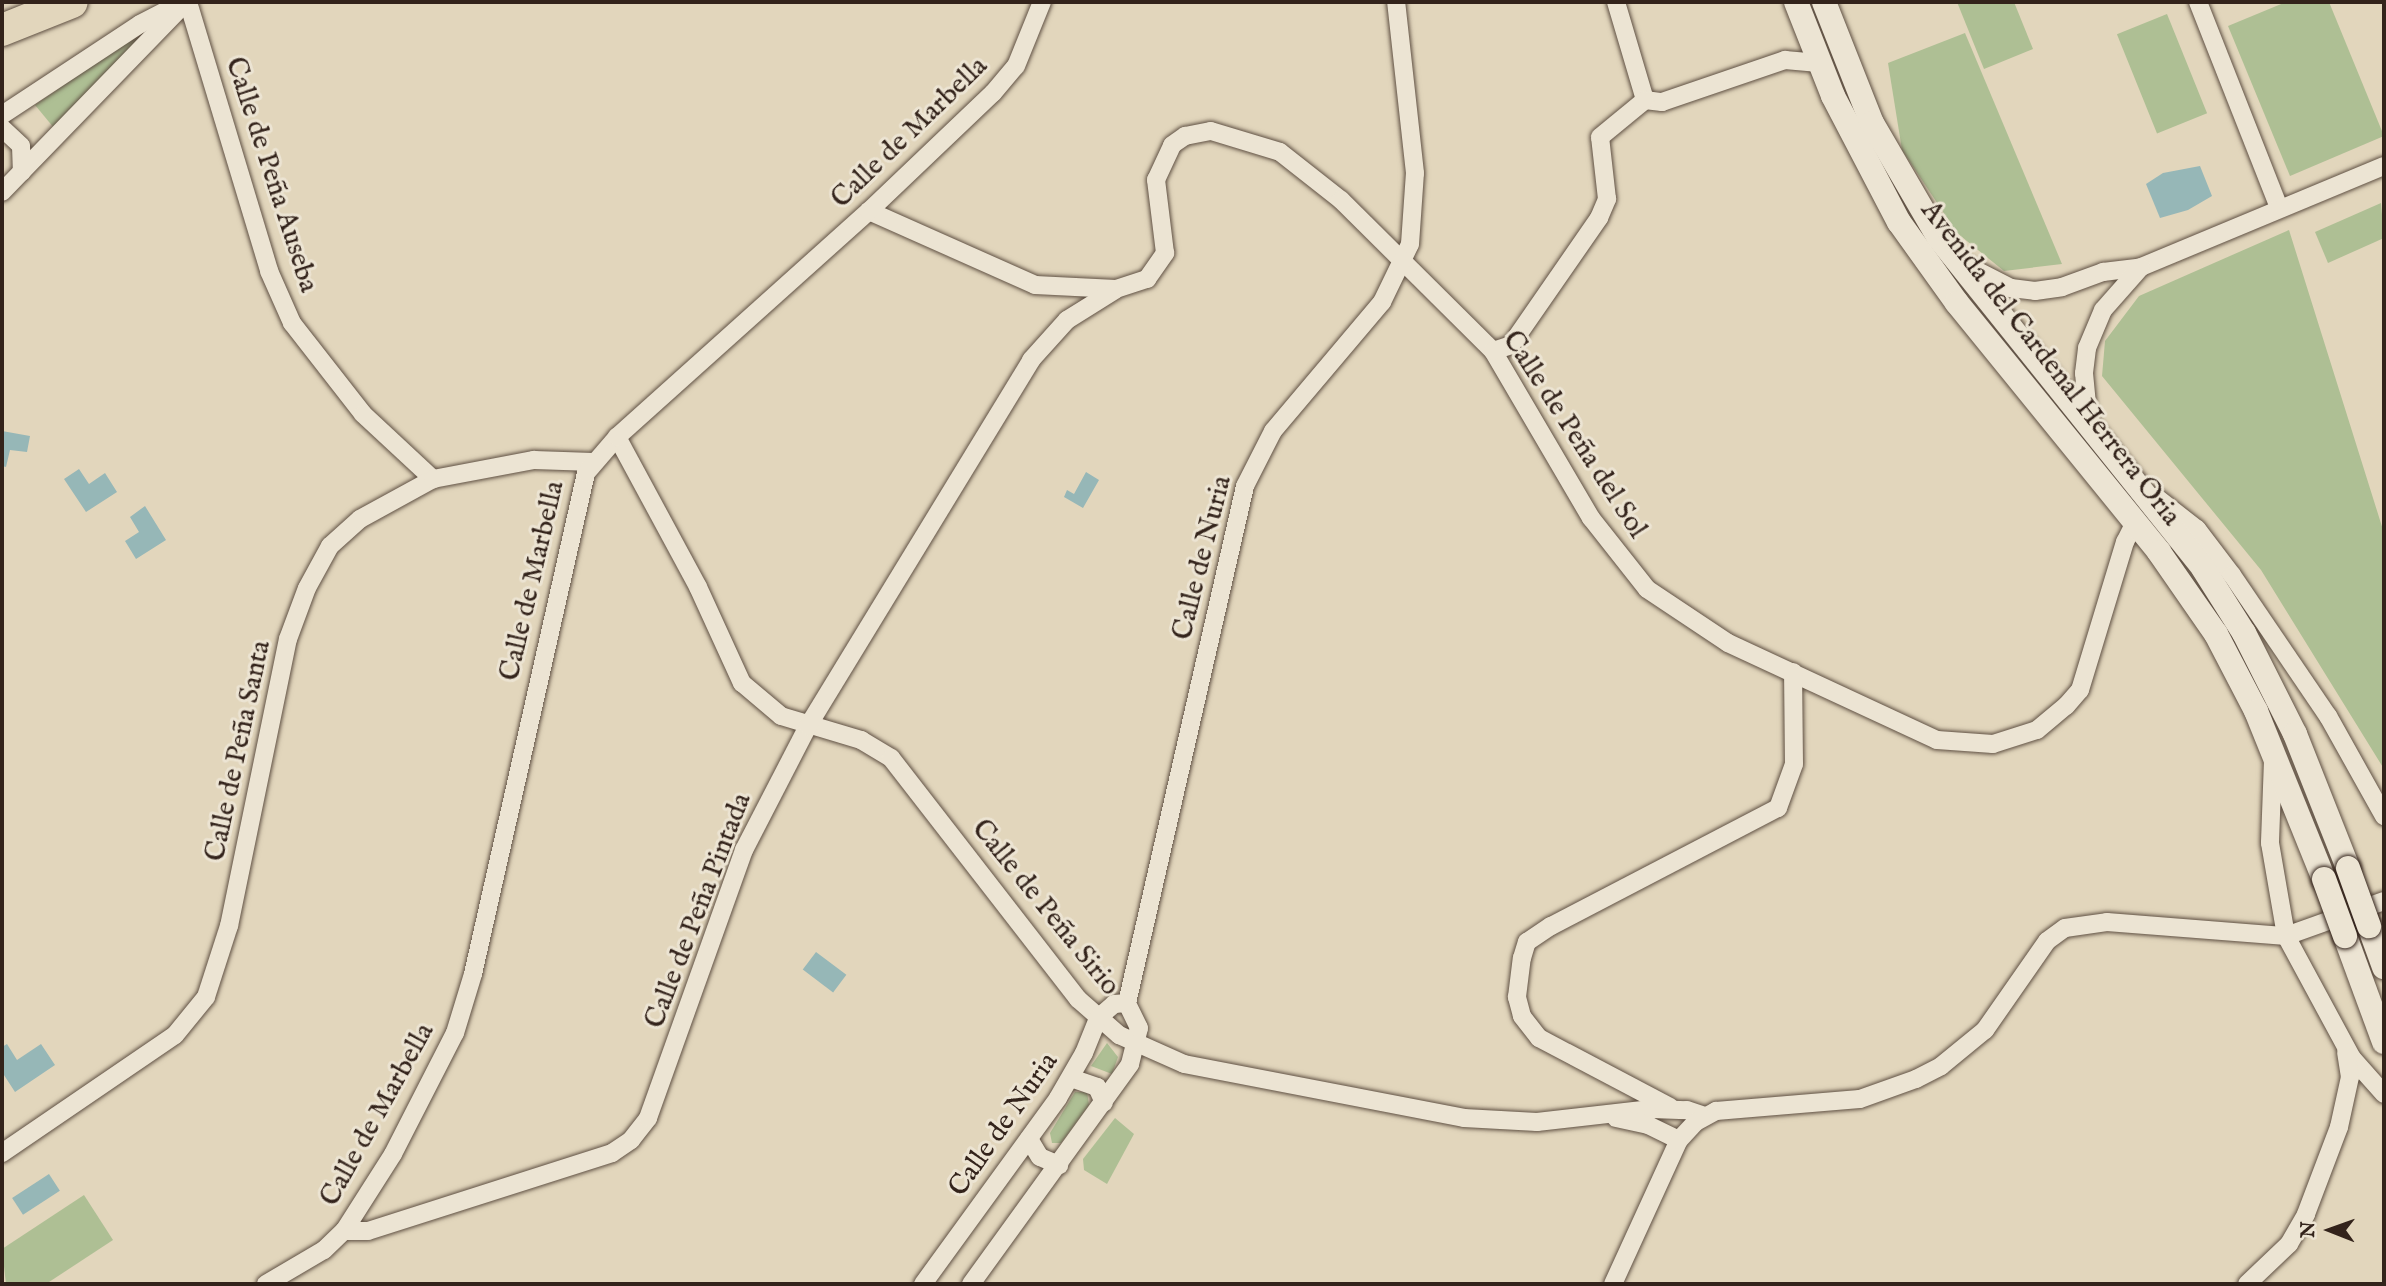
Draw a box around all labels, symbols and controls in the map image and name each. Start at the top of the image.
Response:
street label: Calle de Marbella [825,50,995,216]
street label: Calle de Peña Auseba [217,53,325,297]
street label: Avenida del Cardenal Herrera Oria [1913,195,2187,533]
street label: Calle de Peña del Sol [1494,325,1654,545]
street label: Calle de Nuria [1166,472,1240,644]
street label: Calle de Marbella [494,478,572,684]
street label: Calle de Peña Santa [199,637,279,865]
street label: Calle de Peña Pintada [639,789,759,1033]
street label: Calle de Peña Sirio [964,813,1126,1003]
street label: Calle de Marbella [314,1018,442,1212]
street label: Calle de Nuria [942,1047,1066,1203]
north arrow [2295,1195,2365,1265]
text: N [2297,1221,2321,1238]

